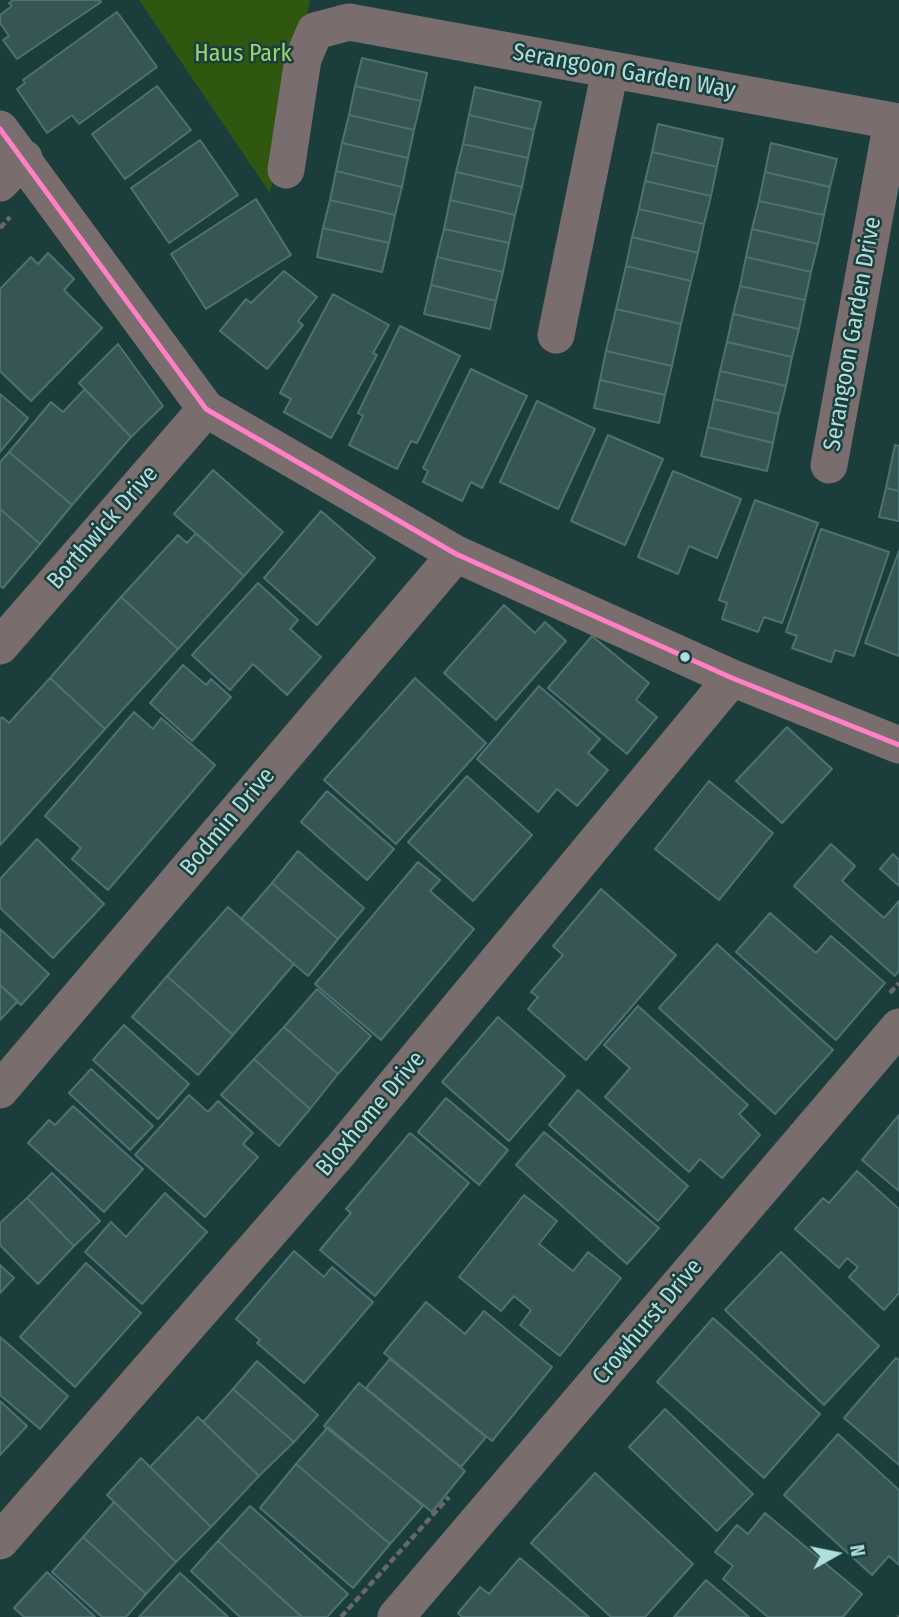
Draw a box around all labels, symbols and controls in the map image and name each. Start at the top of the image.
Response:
street label: Serangoon Garden Way [510,38,738,106]
park label: Haus Park [194,40,292,68]
street label: Serangoon Garden Drive [818,215,888,453]
street label: Borthwick Drive [42,460,164,596]
unlabelled marker [678,650,692,664]
street label: Bodmin Drive [174,762,282,882]
street label: Bloxhome Drive [310,1046,432,1182]
street label: Crowhurst Drive [587,1253,709,1391]
north arrow [801,1519,871,1589]
text: N [845,1543,869,1558]

